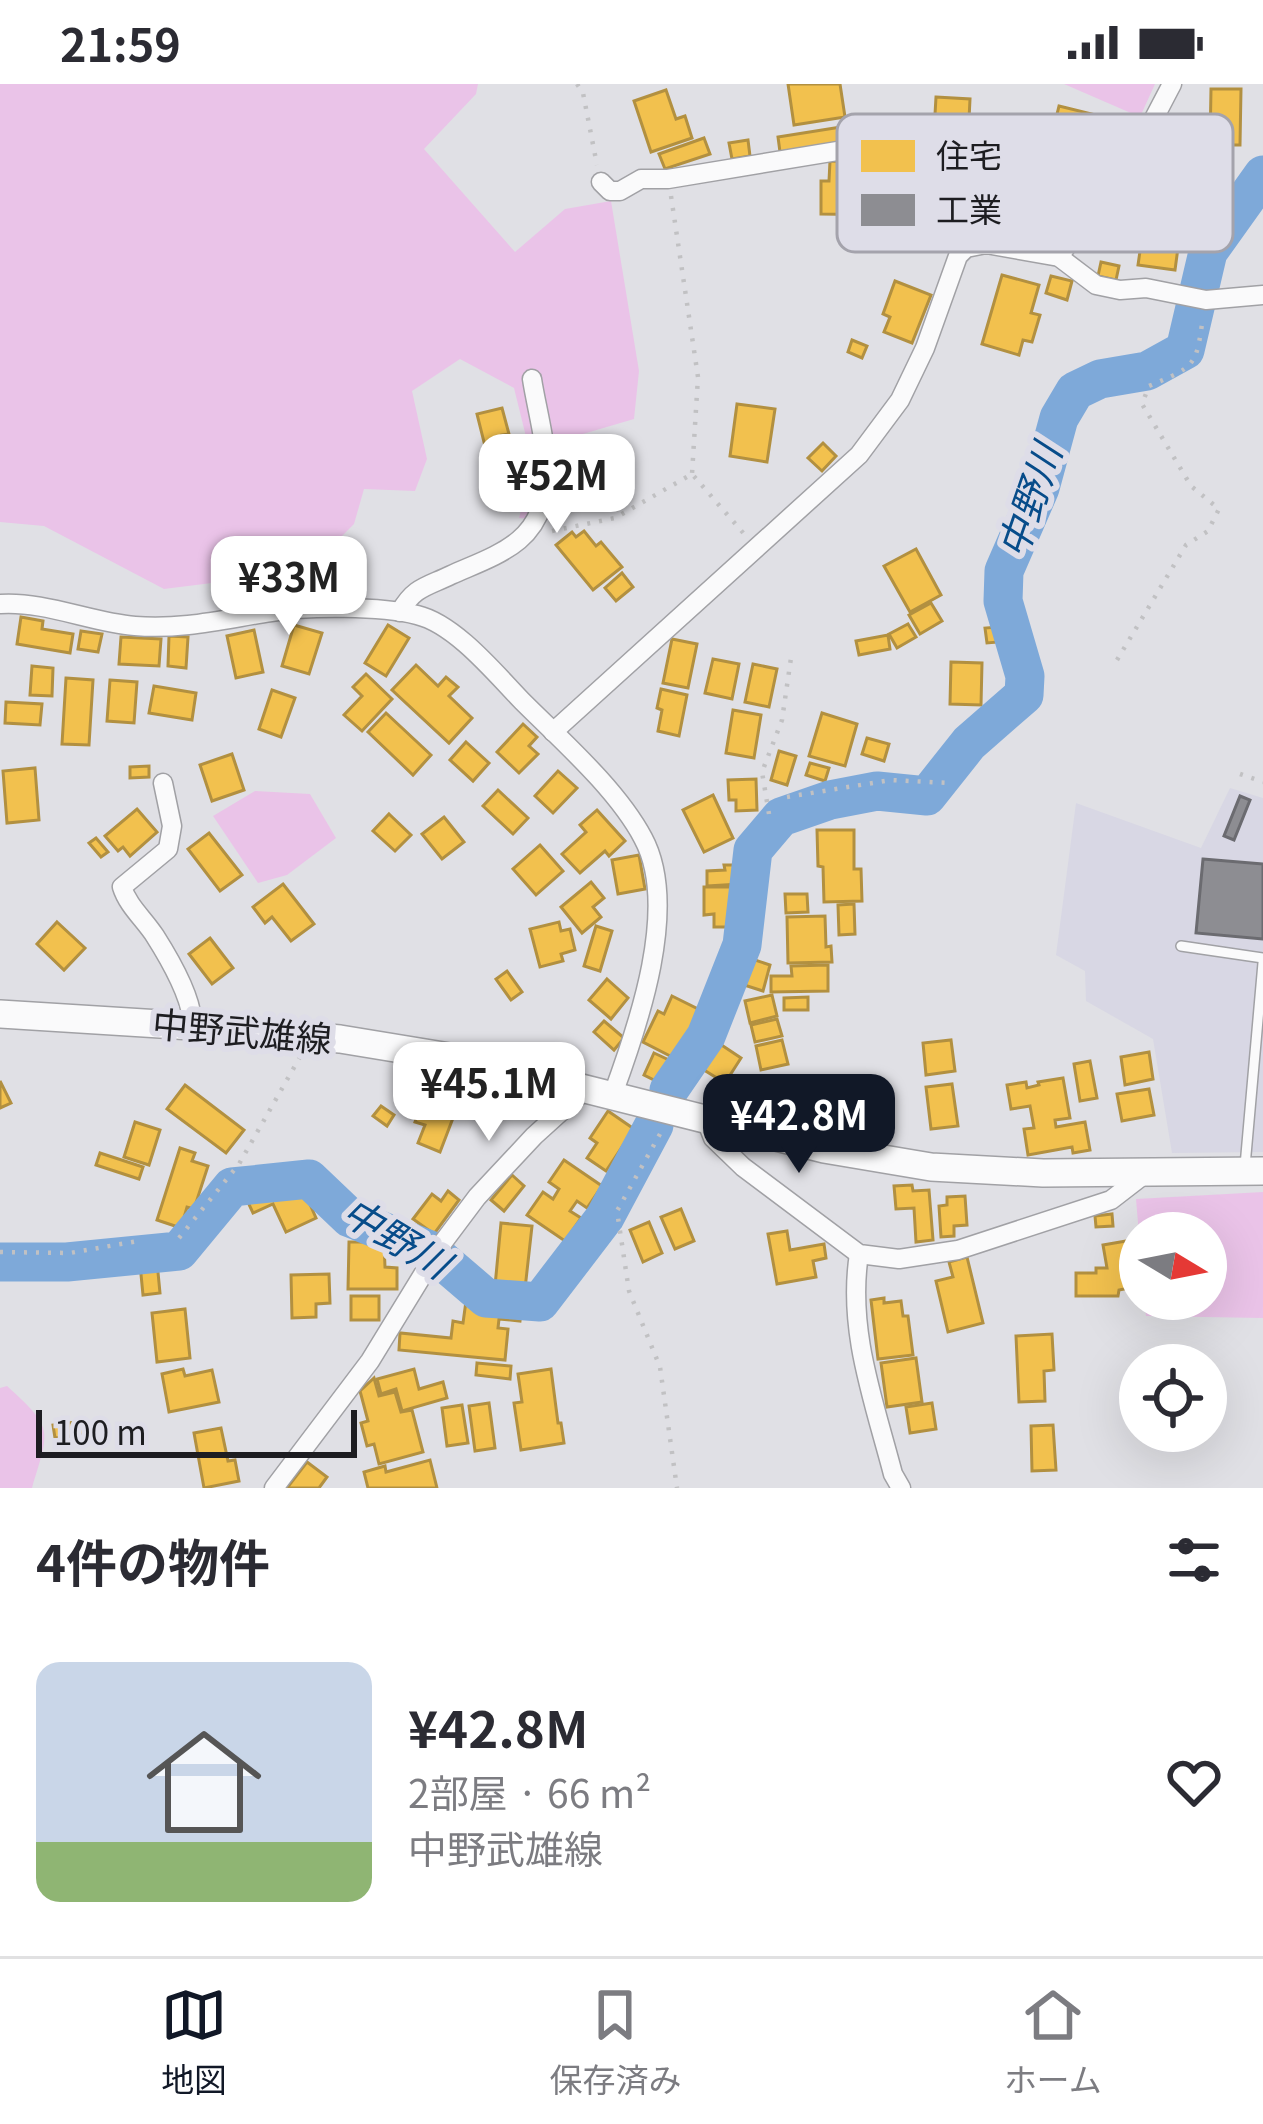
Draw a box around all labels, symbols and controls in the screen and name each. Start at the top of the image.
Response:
text: 21:59 [60,10,181,75]
legend [837,114,1233,252]
text: 住宅 [936,130,1002,178]
text: 工業 [936,184,1002,232]
water label: 中野川 [982,432,1074,564]
pin: ¥52M [486,434,628,536]
text: ¥52M [506,445,608,501]
pin: ¥33M [218,536,360,638]
text: ¥33M [238,547,340,603]
street label: 中野武雄線 [150,995,334,1063]
pin: ¥45.1M [391,1042,587,1144]
text: ¥45.1M [420,1053,558,1109]
pin: ¥42.8M [701,1074,897,1176]
text: ¥42.8M [730,1085,868,1141]
water label: 中野川 [333,1181,466,1292]
north arrow [1119,1212,1227,1320]
map controls [1119,1212,1227,1452]
button: locate [1119,1344,1227,1452]
scale bar [36,1404,357,1457]
text: 100 m [54,1407,147,1455]
text: 4件の物件 [36,1523,270,1597]
icon: filters [1161,1527,1227,1593]
text: ¥42.8M [408,1689,588,1763]
icon: home [132,1710,276,1854]
icon: heart [1161,1749,1227,1815]
text: 2部屋 · 66 m² [408,1763,651,1819]
text: 中野武雄線 [408,1819,603,1875]
tab: 地図 [161,1982,227,2102]
tab: 保存済み [549,1982,681,2102]
tab: ホーム [1004,1982,1102,2102]

